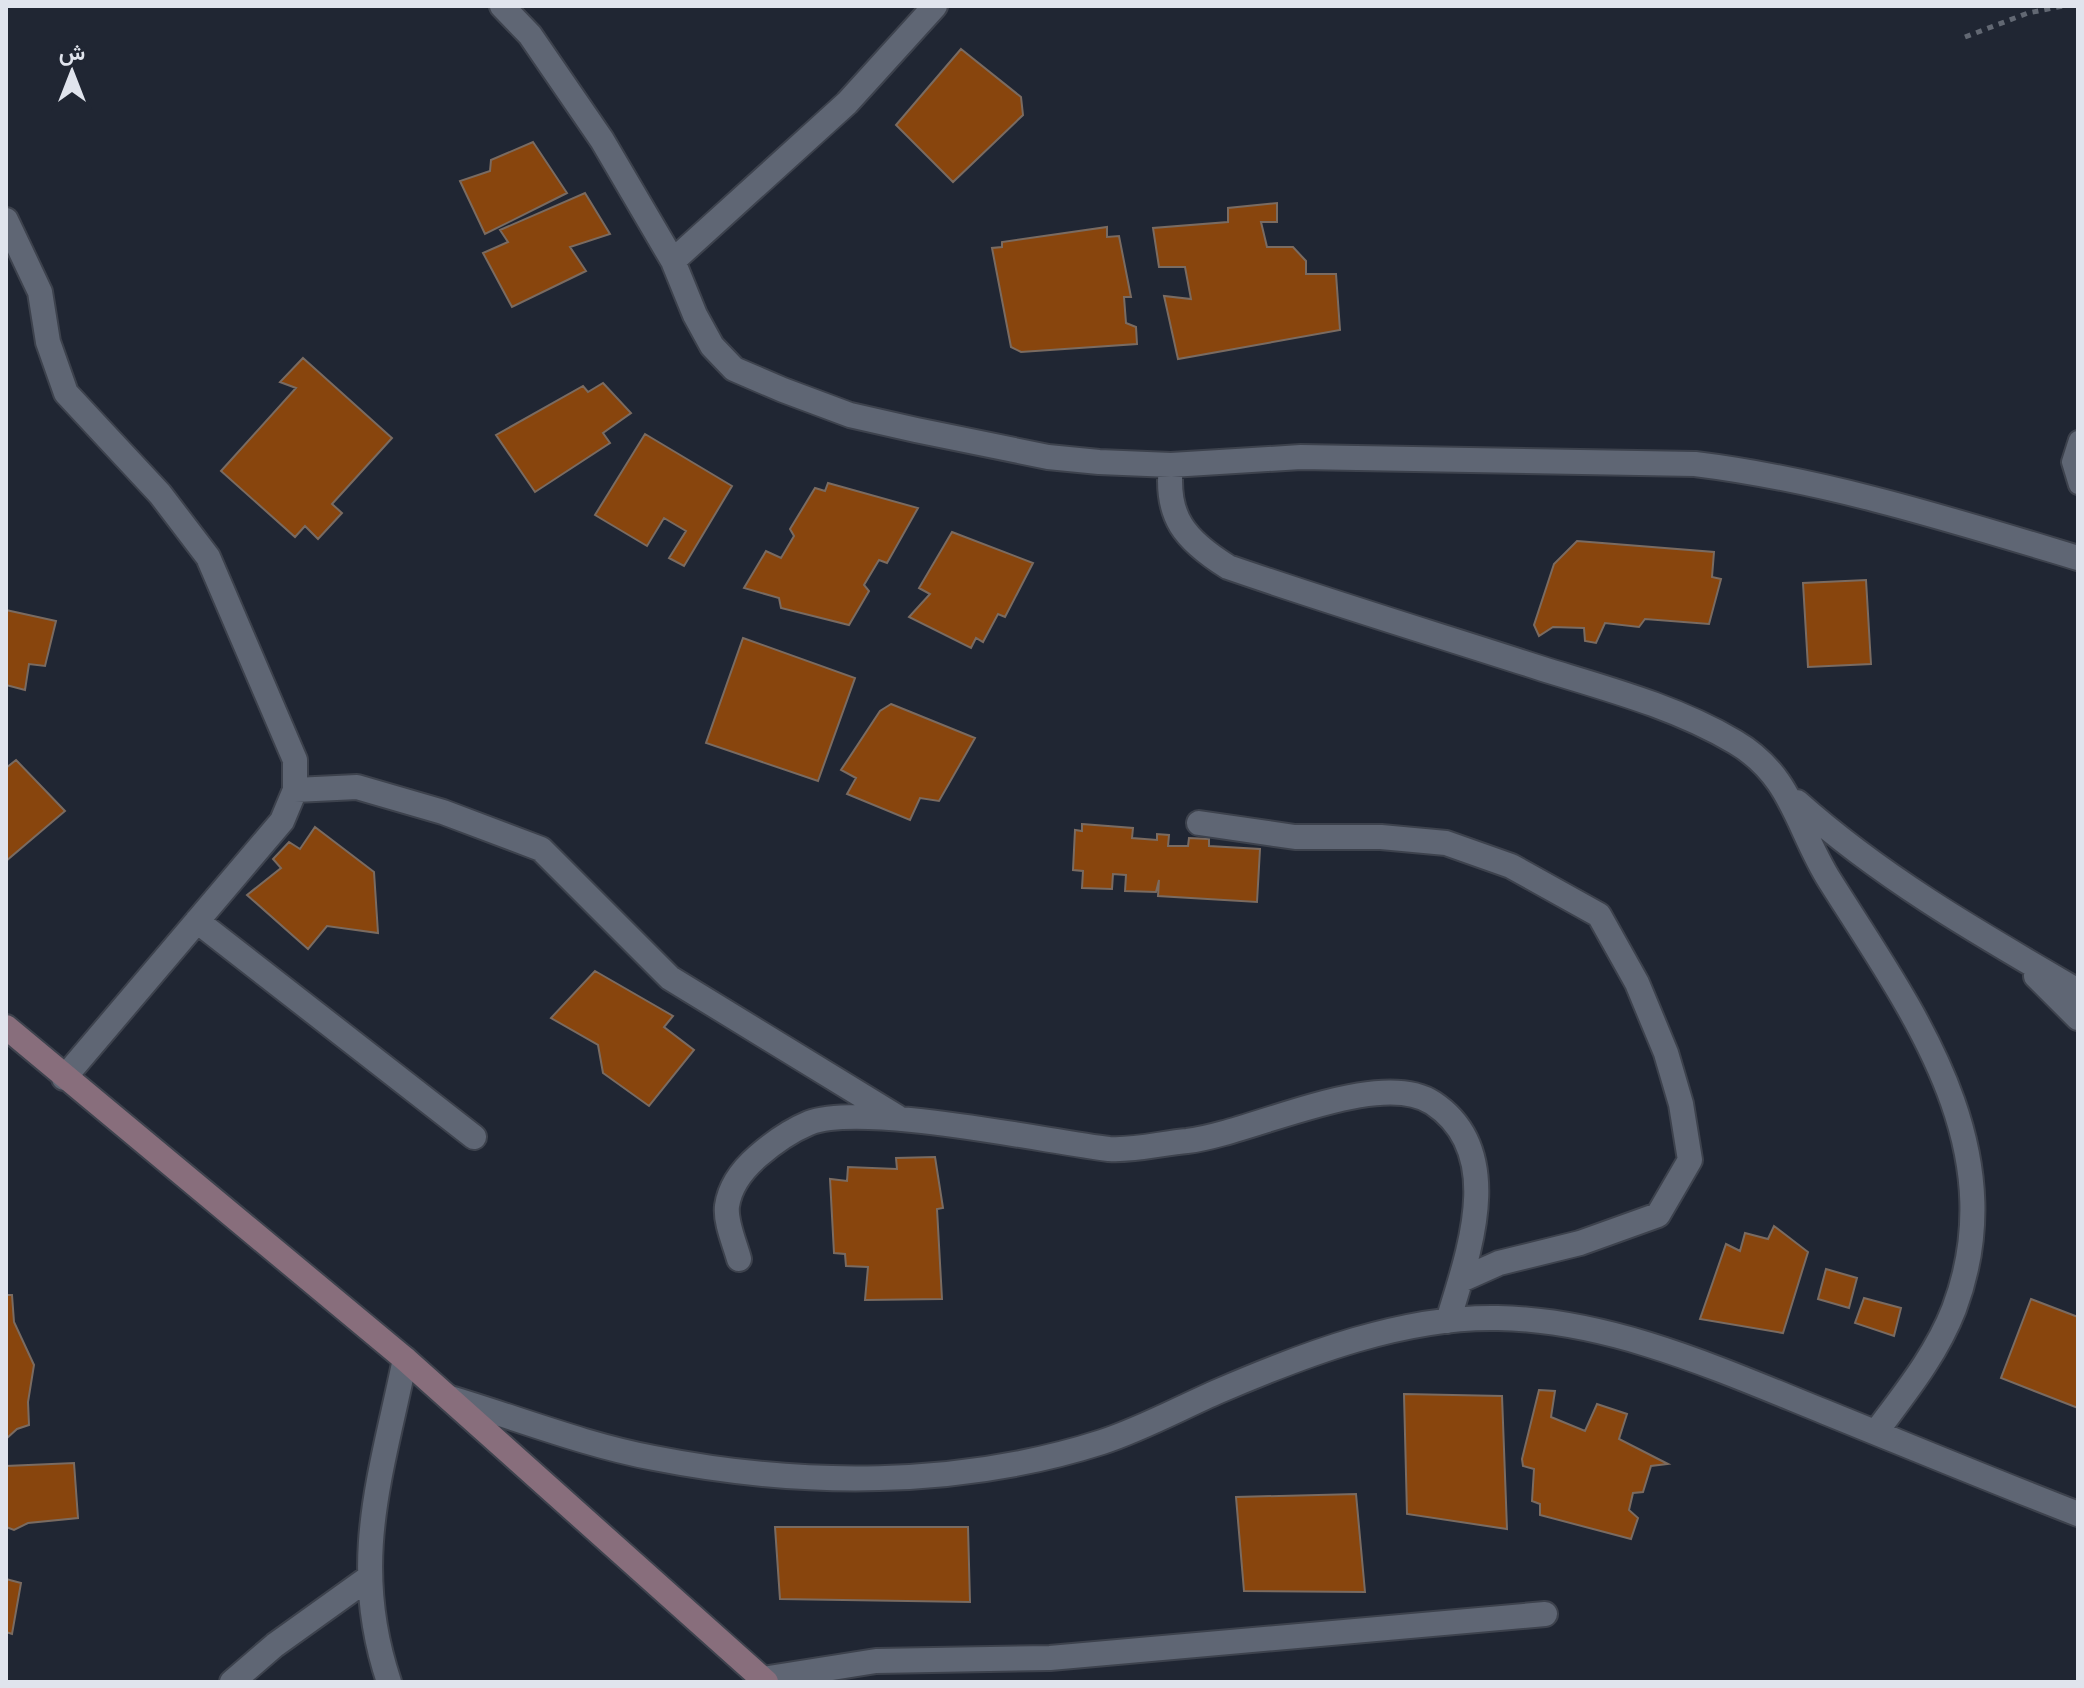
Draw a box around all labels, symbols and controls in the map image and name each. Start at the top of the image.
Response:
north arrow [32,32,112,112]
text: ش [59,38,85,66]

